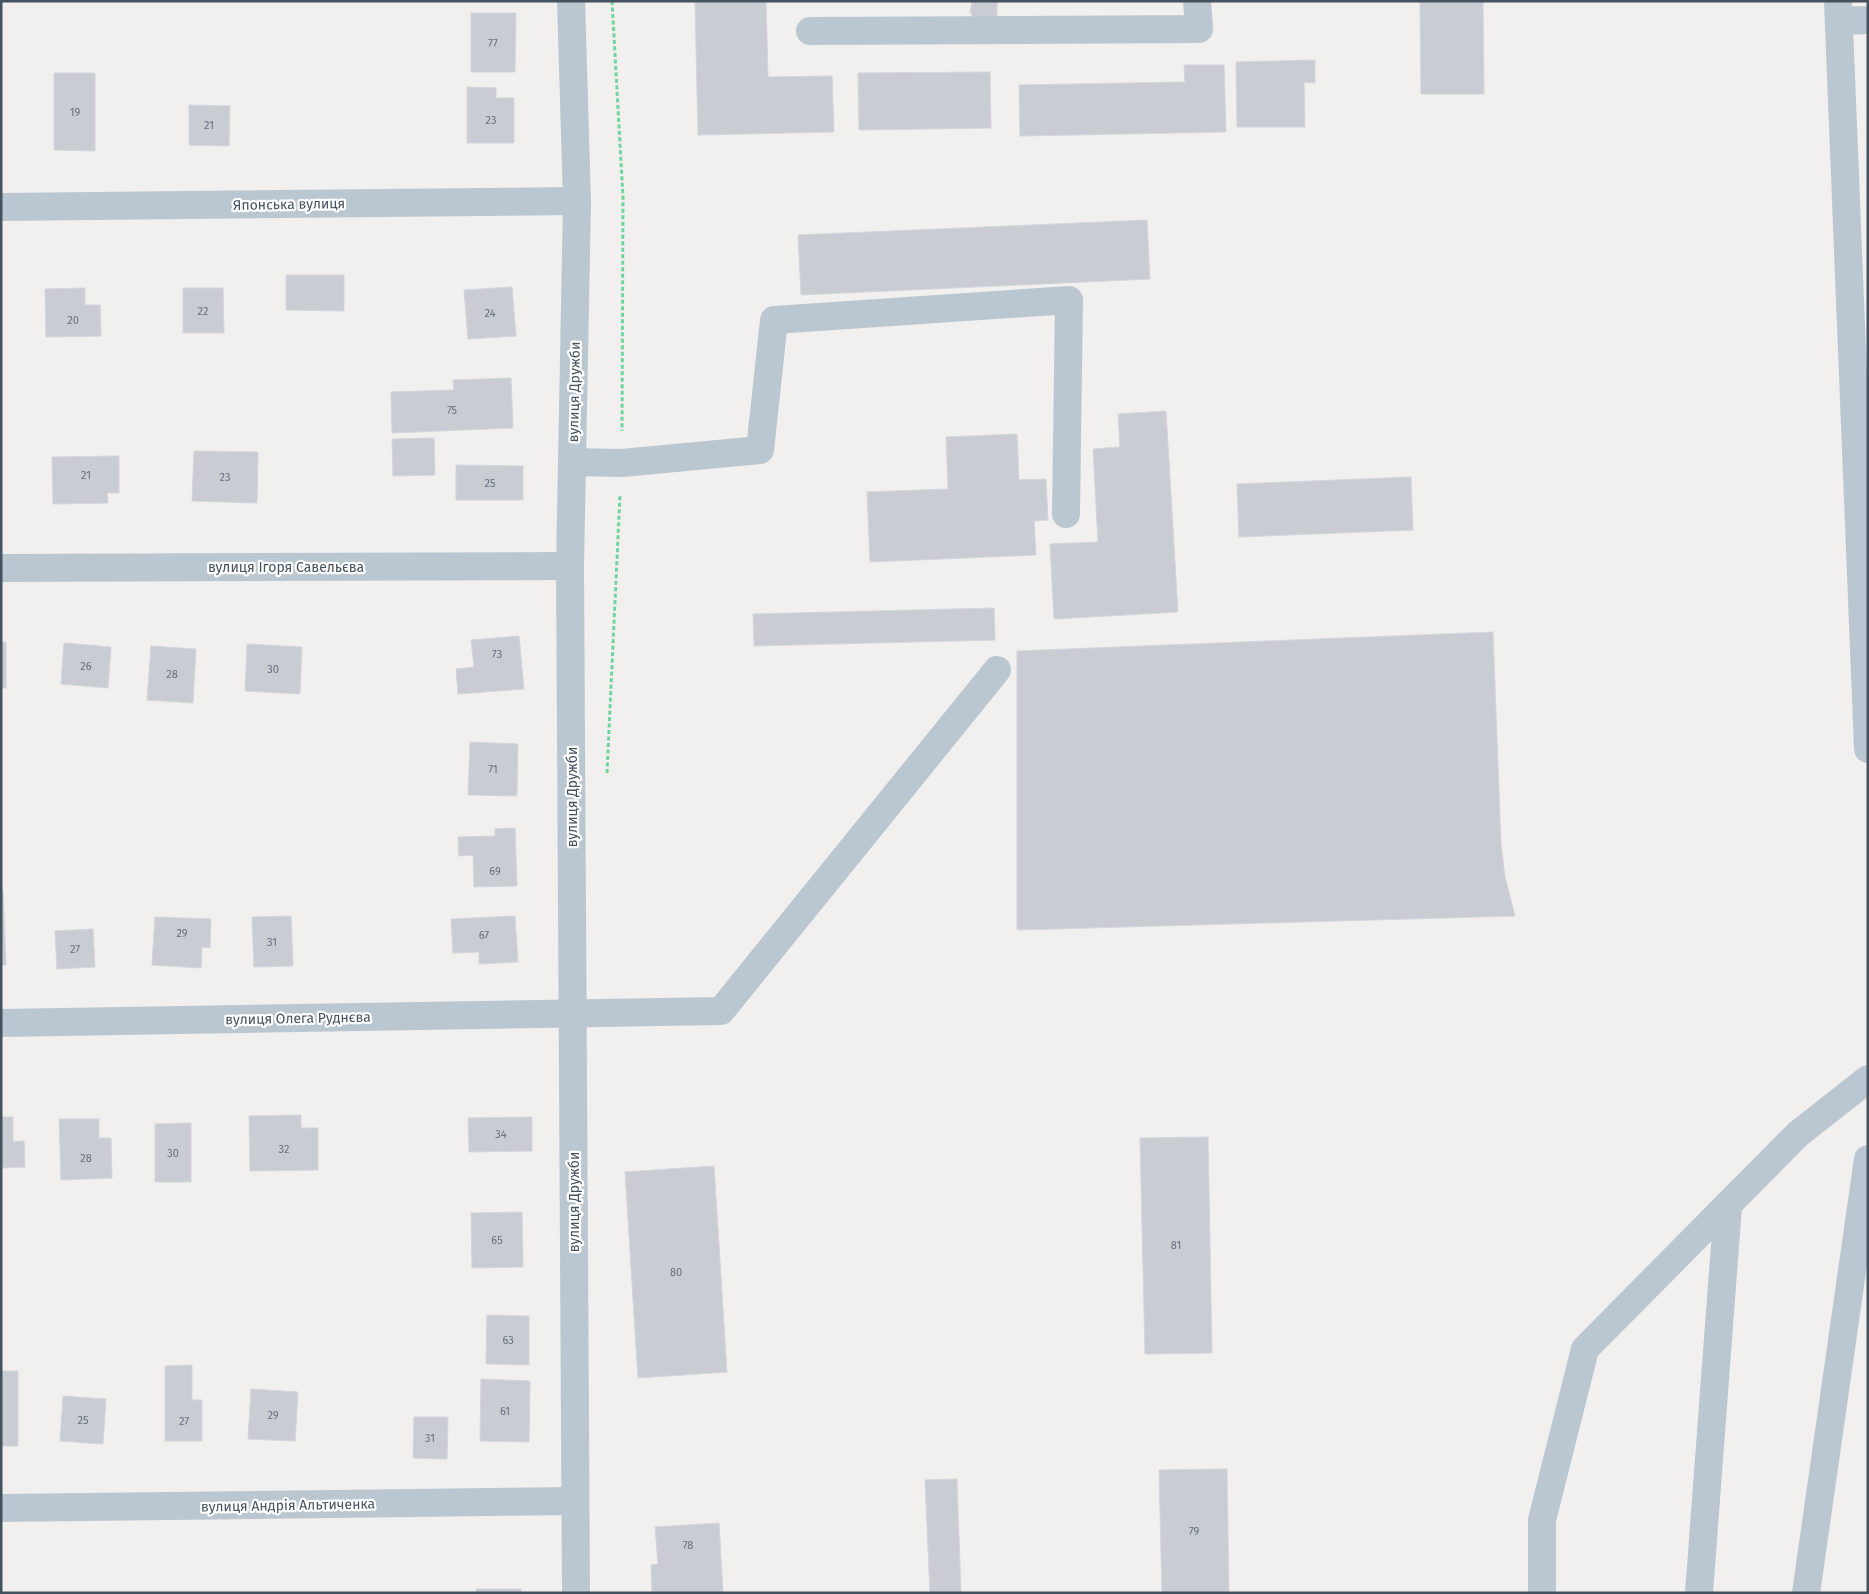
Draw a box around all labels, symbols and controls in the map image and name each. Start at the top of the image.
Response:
house number: 77 [488,37,498,50]
house number: 19 [70,106,80,119]
house number: 23 [486,114,496,127]
house number: 21 [204,119,214,132]
street label: Японська вулиця [233,195,345,214]
house number: 22 [198,305,208,318]
house number: 24 [485,307,496,320]
house number: 20 [67,314,79,327]
street label: вулиця Дружби [565,342,584,443]
house number: 75 [447,404,458,417]
house number: 21 [81,469,91,482]
house number: 23 [220,471,230,484]
house number: 25 [485,477,496,490]
street label: вулиця Ігоря Савельєва [208,559,364,576]
house number: 73 [492,648,502,661]
house number: 26 [80,660,92,673]
house number: 30 [267,663,279,676]
house number: 28 [166,668,178,681]
street label: вулиця Дружби [564,747,581,847]
house number: 71 [488,763,498,776]
house number: 69 [489,865,501,878]
house number: 29 [176,927,188,940]
house number: 67 [479,929,489,942]
house number: 31 [267,936,277,949]
house number: 27 [70,943,80,956]
street label: вулиця Олега Руднєва [225,1009,371,1028]
house number: 34 [495,1128,507,1141]
house number: 32 [279,1143,289,1156]
house number: 30 [167,1147,179,1160]
house number: 28 [80,1152,92,1165]
street label: вулиця Дружби [566,1152,583,1252]
house number: 65 [491,1234,503,1247]
house number: 81 [1171,1239,1181,1252]
house number: 80 [670,1266,682,1279]
house number: 63 [502,1334,514,1347]
house number: 61 [500,1405,510,1418]
house number: 29 [267,1409,279,1422]
house number: 25 [78,1414,89,1427]
house number: 27 [179,1415,189,1428]
house number: 31 [425,1432,435,1445]
street label: вулиця Андрія Альтиченка [201,1495,375,1516]
house number: 79 [1189,1525,1199,1538]
house number: 78 [683,1539,693,1552]

